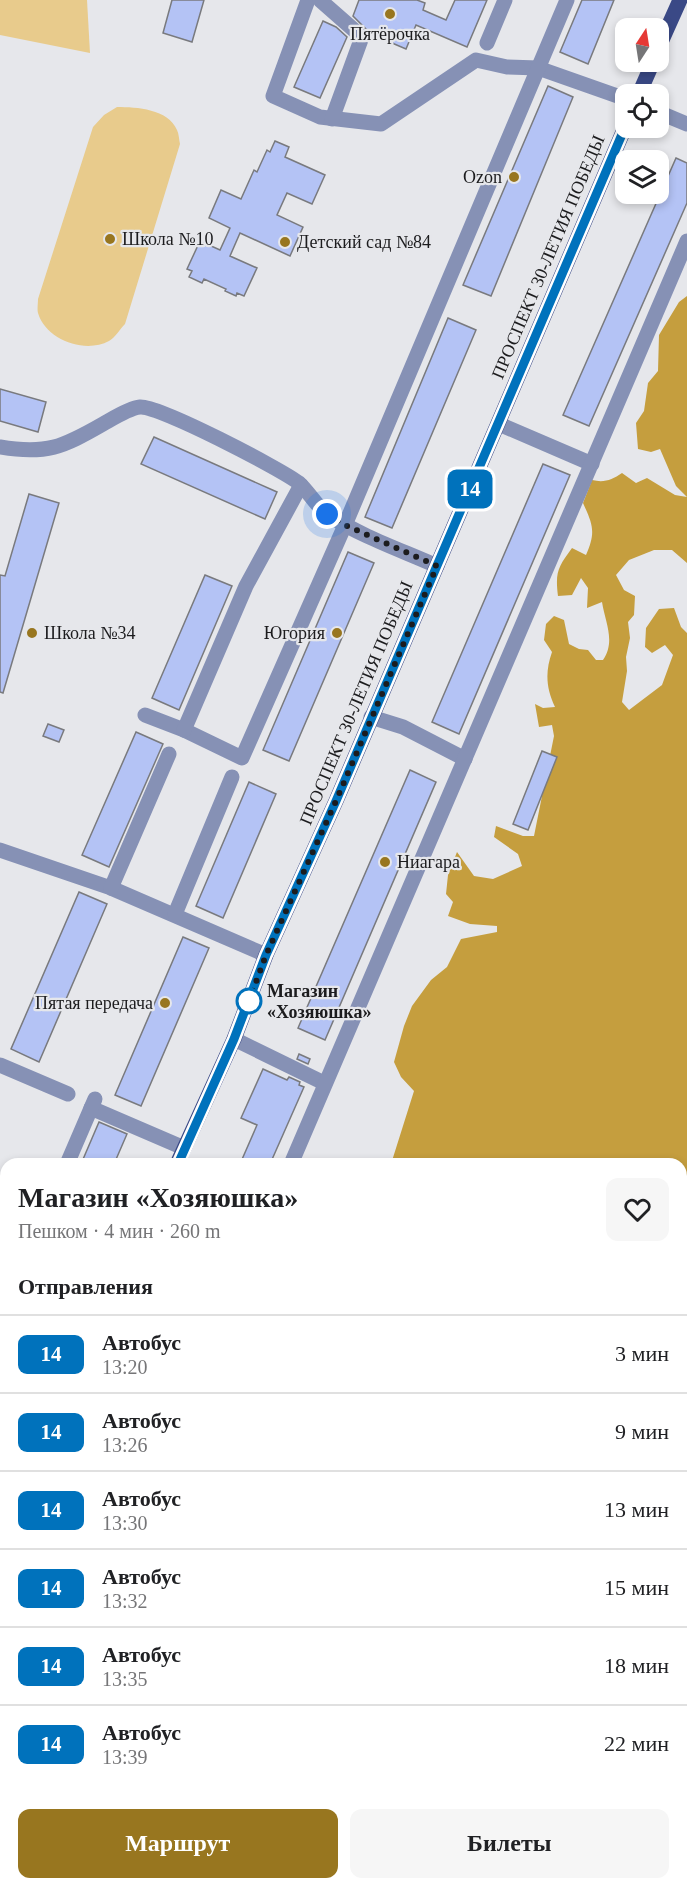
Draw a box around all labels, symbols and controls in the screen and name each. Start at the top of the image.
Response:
marker: Пятёрочка [383,7,397,21]
north arrow [615,18,669,72]
map controls [615,18,669,204]
place label: Пятёрочка [350,24,430,44]
button: locate [615,84,669,138]
street label: ПРОСПЕКТ 30-ЛЕТИЯ ПОБЕДЫ [487,132,609,382]
button: layers [615,150,669,204]
place label: Ozon [463,167,502,187]
marker: Ozon [507,170,521,184]
place label: Школа №10 [122,229,213,249]
marker: Школа №10 [103,232,117,246]
place label: Детский сад №84 [297,232,431,252]
marker: Детский сад №84 [278,235,292,249]
line badge: 14 [443,470,497,508]
text: 14 [460,477,481,501]
your location [312,499,342,529]
street label: ПРОСПЕКТ 30-ЛЕТИЯ ПОБЕДЫ [295,578,417,828]
place label: Школа №34 [44,623,135,643]
place label: Югория [264,623,325,643]
marker: Школа №34 [25,626,39,640]
marker: Югория [330,626,344,640]
place label: Ниагара [397,852,460,872]
marker: Ниагара [378,855,392,869]
place label: Магазин «Хозяюшка» [267,981,371,1022]
marker: Магазин «Хозяюшка» [236,988,262,1014]
place label: Пятая передача [35,993,153,1013]
marker: Пятая передача [158,996,172,1010]
button: heart [606,1178,669,1241]
text: Магазин «Хозяюшка» [18,1182,298,1213]
text: Пешком · 4 мин · 260 m [18,1220,221,1242]
text: Отправления [18,1274,153,1299]
text: Автобус [102,1330,181,1355]
text: 3 мин [615,1341,669,1366]
text: 14 [41,1342,62,1366]
text: 13:20 [102,1356,148,1378]
text: Автобус [102,1408,181,1433]
text: 9 мин [615,1419,669,1444]
text: 14 [41,1420,62,1444]
text: 13:26 [102,1434,148,1456]
text: Автобус [102,1486,181,1511]
text: 13 мин [604,1497,669,1522]
text: 14 [41,1498,62,1522]
text: 13:30 [102,1512,148,1534]
text: Автобус [102,1564,181,1589]
text: 15 мин [604,1575,669,1600]
text: 14 [41,1576,62,1600]
text: 13:32 [102,1590,148,1612]
text: Автобус [102,1642,181,1667]
text: 18 мин [604,1653,669,1678]
text: 14 [41,1654,62,1678]
text: 13:35 [102,1668,148,1690]
text: Автобус [102,1720,181,1745]
text: 22 мин [604,1731,669,1756]
text: 14 [41,1732,62,1756]
text: 13:39 [102,1746,148,1768]
button: Маршрут [18,1809,338,1878]
button: Билеты [350,1809,669,1878]

